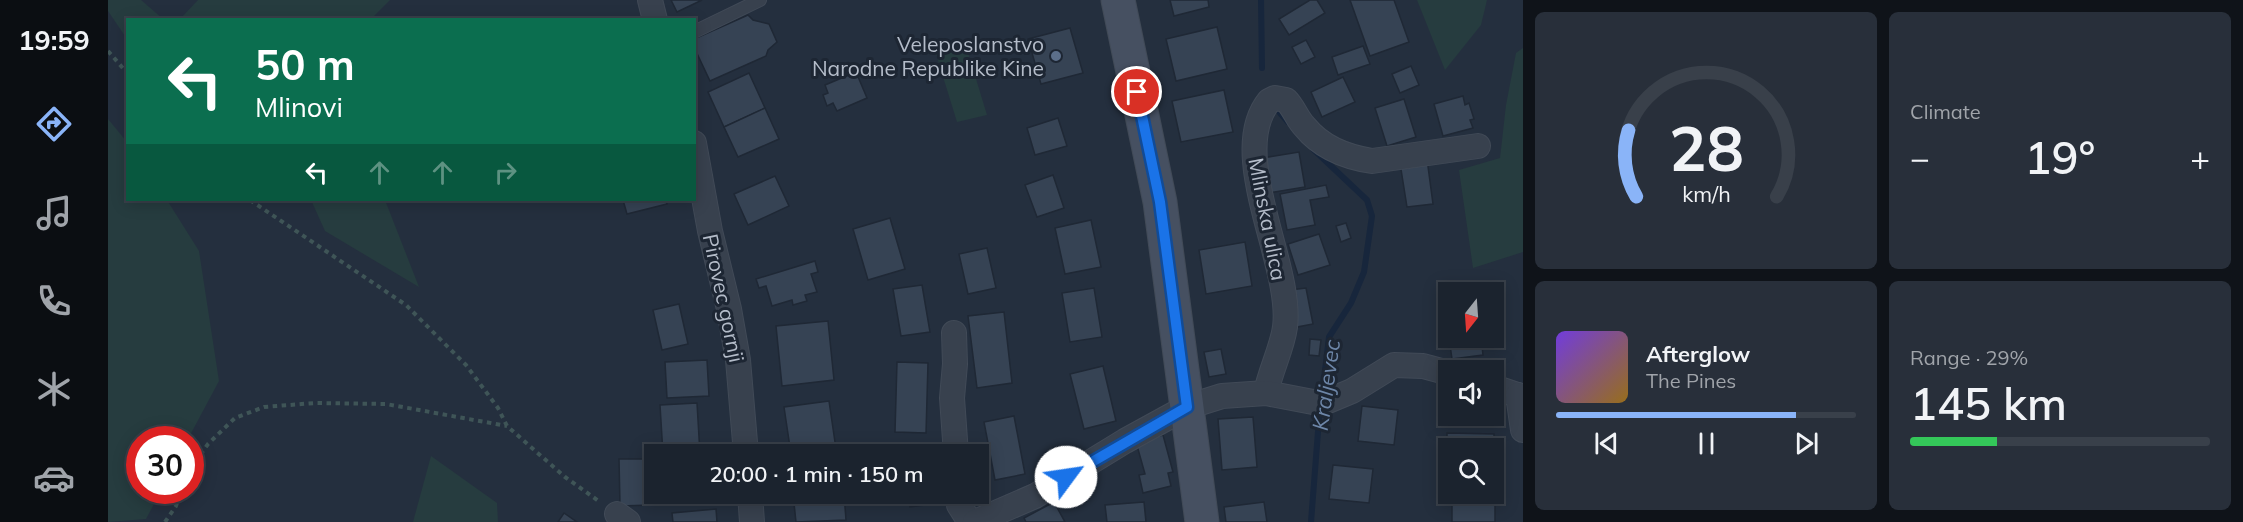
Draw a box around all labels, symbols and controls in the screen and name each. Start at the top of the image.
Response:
text: 19:59 [18,23,90,57]
place label: Veleposlanstvo Narodne Republike Kine [812,31,1044,81]
text: 50 m [255,38,355,91]
icon: left [156,42,234,120]
marker: Veleposlanstvo Narodne Republike Kine [1049,49,1063,63]
pin [1111,66,1162,117]
icon: arrive [1120,75,1153,108]
text: Mlinovi [255,90,343,124]
text: Climate [1910,99,1981,124]
icon: directions [33,103,75,145]
text: 28 [1669,108,1743,187]
text: 19° [2025,129,2095,185]
text: − [1910,137,1930,178]
text: + [2190,137,2210,178]
street label: Mlinska ulica [1243,155,1293,283]
icon: left [300,156,333,189]
icon: ahead [363,156,396,189]
icon: ahead [426,156,459,189]
icon: right [489,156,522,189]
text: km/h [1682,181,1730,208]
icon: music [33,192,75,234]
street label: Pirovec gornji [698,231,750,365]
icon: phone [33,280,75,322]
north arrow [1438,282,1504,348]
map controls [1438,282,1504,504]
water label: Kraljevec [1306,338,1346,432]
text: Afterglow [1646,340,1750,368]
text: Range · 29% [1910,345,2028,370]
button: sound [1438,360,1504,426]
icon: climate [33,368,75,410]
text: The Pines [1646,368,1736,393]
text: 145 km [1910,375,2067,431]
speed limit sign: 30 [126,426,204,504]
icon: previous [1590,427,1623,460]
icon: pause [1690,427,1723,460]
icon: next [1790,427,1823,460]
button: search [1438,438,1504,504]
position arrow [1034,445,1098,509]
icon: car [33,457,75,499]
text: 20:00 · 1 min · 150 m [709,460,924,488]

